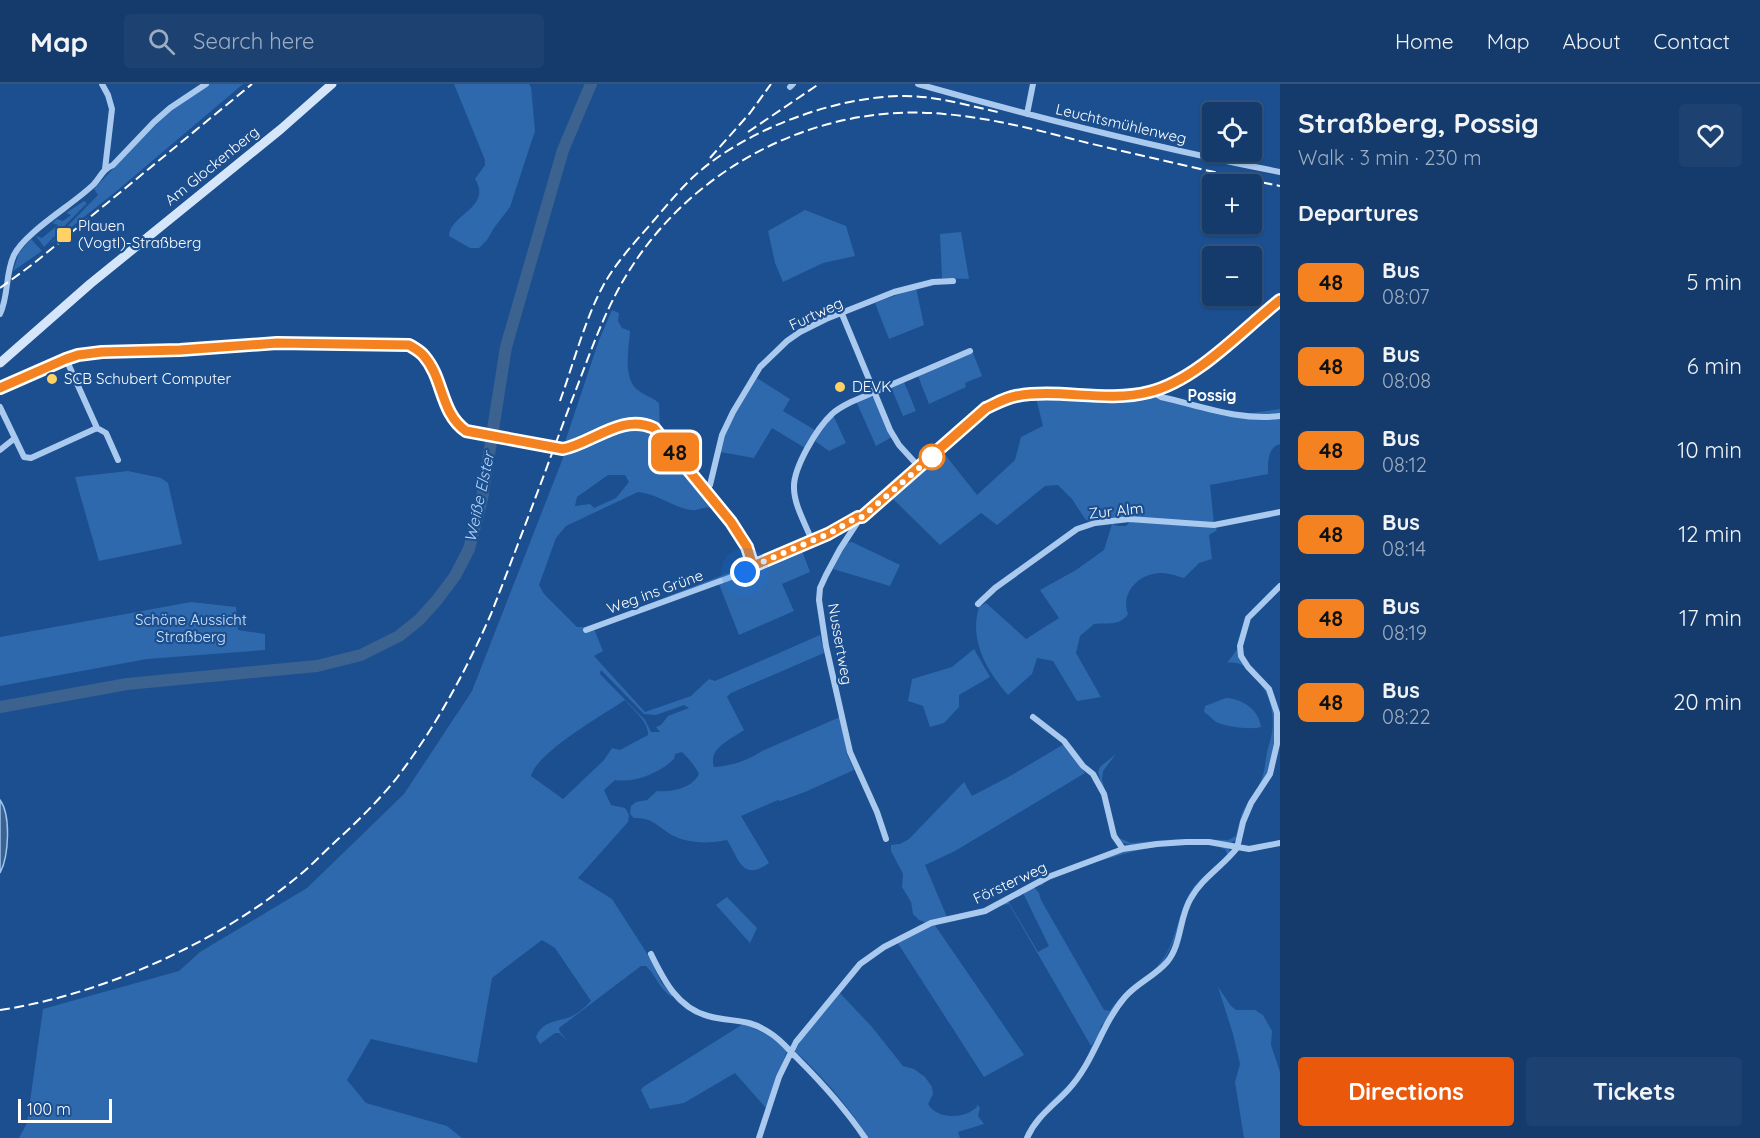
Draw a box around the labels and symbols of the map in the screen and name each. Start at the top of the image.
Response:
street label: Leuchtsmühlenweg [1054,99,1188,148]
street label: Am Glockenberg [161,122,262,209]
place label: Plauen (Vogtl)-Straßberg [78,216,201,252]
marker: Plauen (Vogtl)-Straßberg [55,226,73,244]
street label: Furtweg [786,293,846,334]
place label: SCB Schubert Computer [64,369,232,388]
marker: SCB Schubert Computer [45,372,59,386]
place label: DEVK [852,377,891,396]
marker: DEVK [833,380,847,394]
district label: Possig [1188,385,1236,405]
line badge: 48 [648,432,702,472]
unlabelled marker [919,444,945,470]
water label: Weiße Elster [460,448,499,544]
street label: Zur Alm [1088,498,1144,523]
your location [730,557,760,587]
street label: Weg ins Grüne [604,565,706,618]
street label: Nussertweg [824,602,857,686]
park label: Schöne Aussicht Straßberg [135,610,247,646]
street label: Försterweg [970,857,1050,908]
scale bar [18,1096,112,1124]

